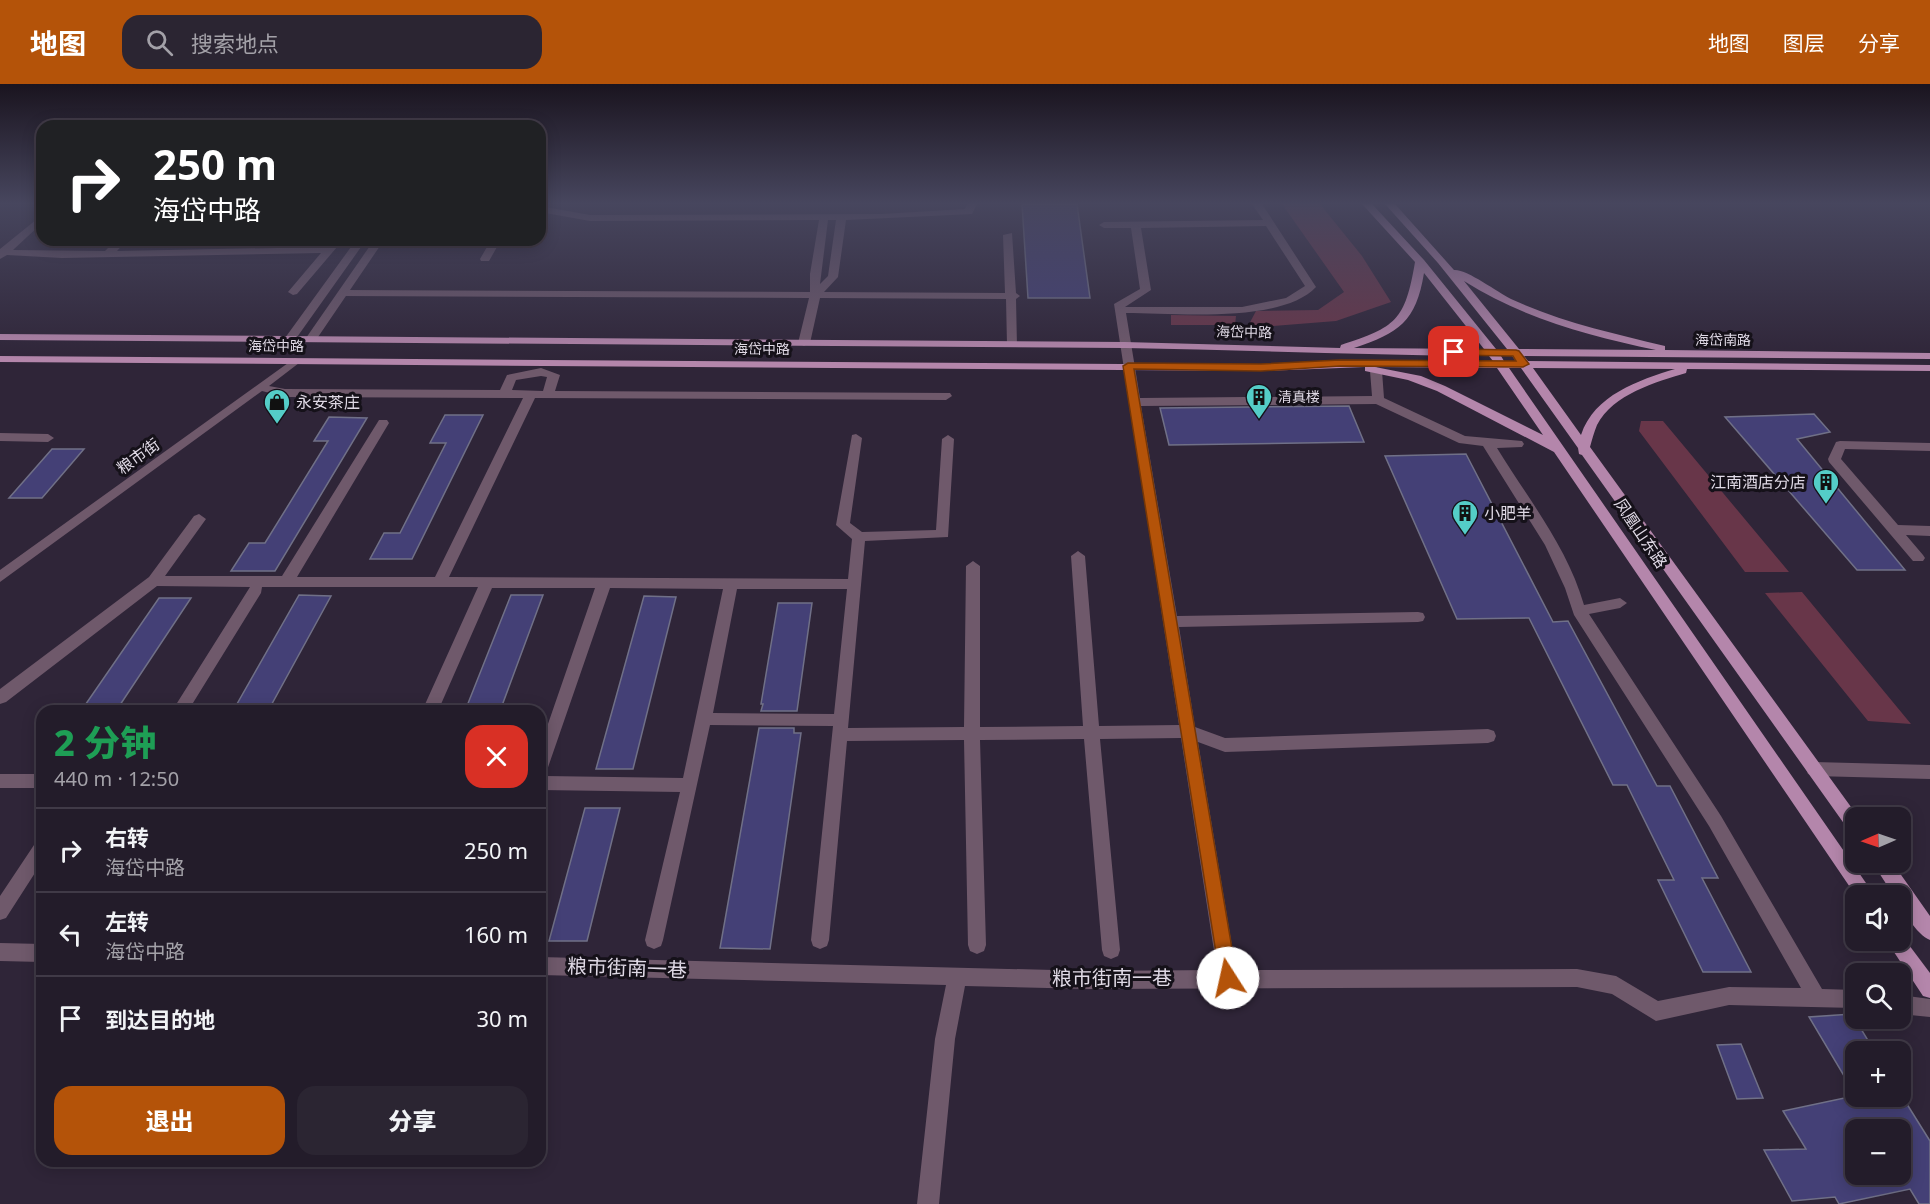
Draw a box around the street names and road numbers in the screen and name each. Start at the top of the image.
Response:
street label: 海岱中路 [1216,322,1272,341]
street label: 海岱南路 [1695,330,1751,349]
street label: 海岱中路 [248,336,304,355]
street label: 海岱中路 [734,339,790,358]
street label: 粮市街 [112,433,164,479]
street label: 凤凰山东路 [1610,494,1672,572]
street label: 粮市街南一巷 [567,952,687,983]
street label: 粮市街南一巷 [1052,964,1172,991]

